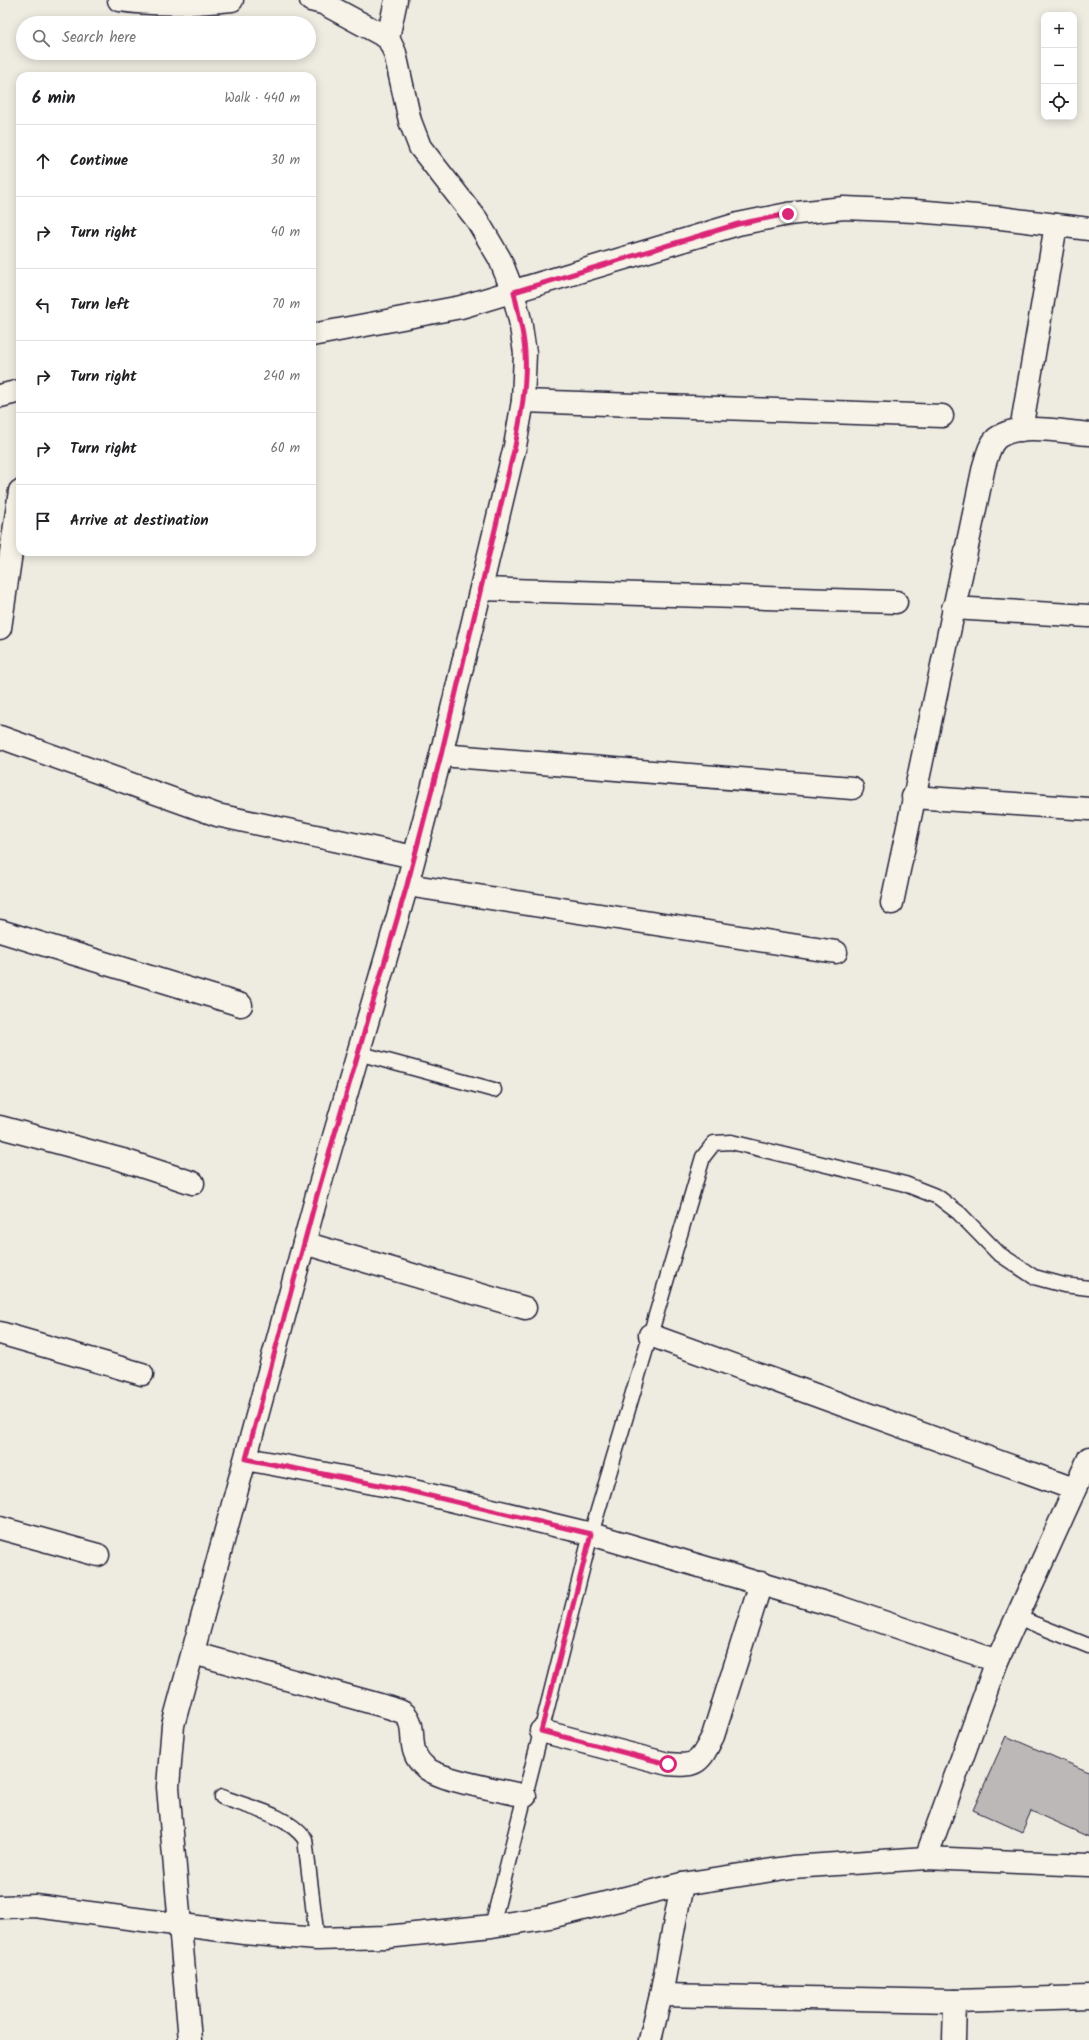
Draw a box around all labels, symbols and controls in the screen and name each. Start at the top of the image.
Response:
map controls [1041,12,1077,120]
button: + [1041,12,1077,48]
search box [16,16,316,60]
text: Search here [62,26,136,50]
icon: search [30,27,52,49]
button: − [1041,48,1077,84]
button: locate [1041,84,1077,120]
text: 6 min [32,85,76,112]
text: Walk · 440 m [225,88,300,109]
text: Continue [70,149,128,173]
icon: ahead [32,150,54,172]
text: 30 m [271,150,300,171]
route end [779,205,797,223]
text: Turn right [70,221,137,245]
icon: right [32,222,54,244]
text: 40 m [271,222,300,243]
text: Turn left [70,293,130,317]
icon: left [32,294,54,316]
text: 70 m [272,294,300,315]
text: Turn right [70,365,137,389]
icon: right [32,366,54,388]
text: 240 m [263,366,300,387]
text: Turn right [70,437,137,461]
icon: right [32,438,54,460]
text: 60 m [271,438,300,459]
text: Arrive at destination [70,509,209,533]
icon: arrive [32,510,54,532]
route start [659,1755,677,1773]

